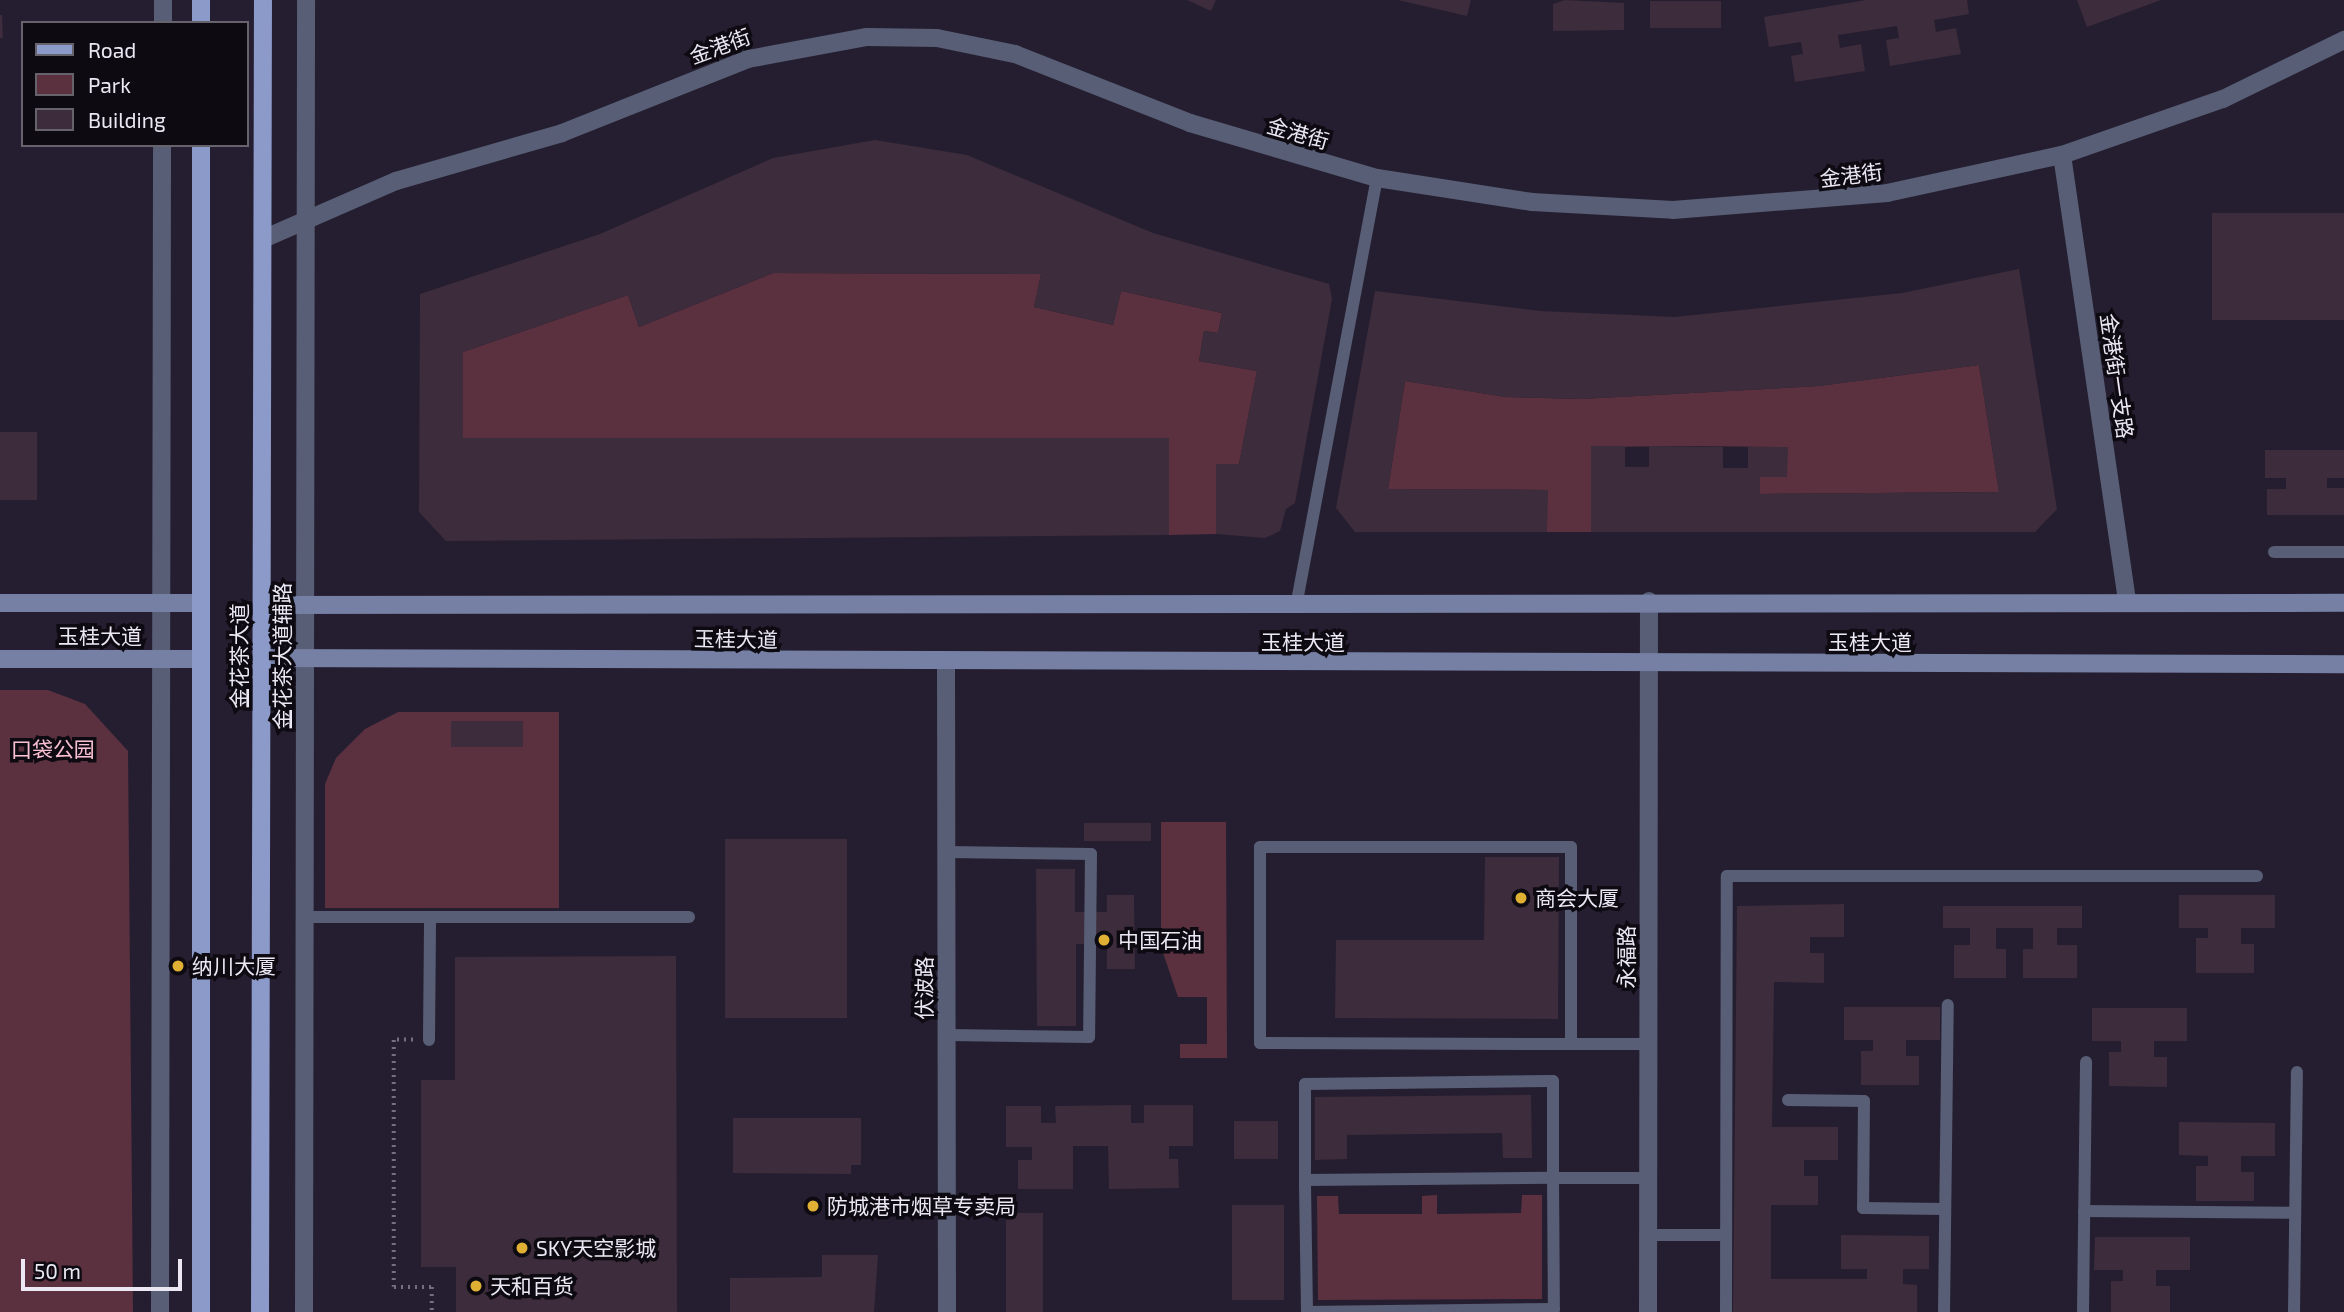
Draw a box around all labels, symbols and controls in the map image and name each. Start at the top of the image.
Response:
legend [21,21,248,147]
street label: 金港街 [686,23,754,69]
text: Road [88,37,136,62]
text: Park [88,72,131,97]
text: Building [88,107,166,132]
street label: 金港街 [1264,112,1332,154]
street label: 金港街 [1818,159,1884,191]
street label: 金港街一支路 [2096,312,2138,440]
street label: 金花茶大道辅路 [269,583,295,729]
street label: 金花茶大道 [226,604,252,708]
street label: 玉桂大道 [58,623,142,649]
street label: 玉桂大道 [694,626,778,652]
street label: 玉桂大道 [1261,629,1345,655]
street label: 玉桂大道 [1828,629,1912,655]
park label: 口袋公园 [11,736,95,762]
place label: 商会大厦 [1535,885,1619,911]
marker: 商会大厦 [1513,890,1529,906]
street label: 永福路 [1613,926,1639,988]
place label: 中国石油 [1118,927,1202,953]
marker: 中国石油 [1096,932,1112,948]
place label: 纳川大厦 [192,953,276,979]
street label: 伏波路 [911,957,937,1019]
marker: 纳川大厦 [170,958,186,974]
place label: 防城港市烟草专卖局 [827,1193,1016,1219]
marker: 防城港市烟草专卖局 [805,1198,821,1214]
place label: SKY天空影城 [536,1235,656,1261]
marker: SKY天空影城 [514,1240,530,1256]
scale bar [24,1246,186,1290]
text: 50 m [34,1258,81,1283]
place label: 天和百货 [490,1273,574,1299]
marker: 天和百货 [468,1278,484,1294]

